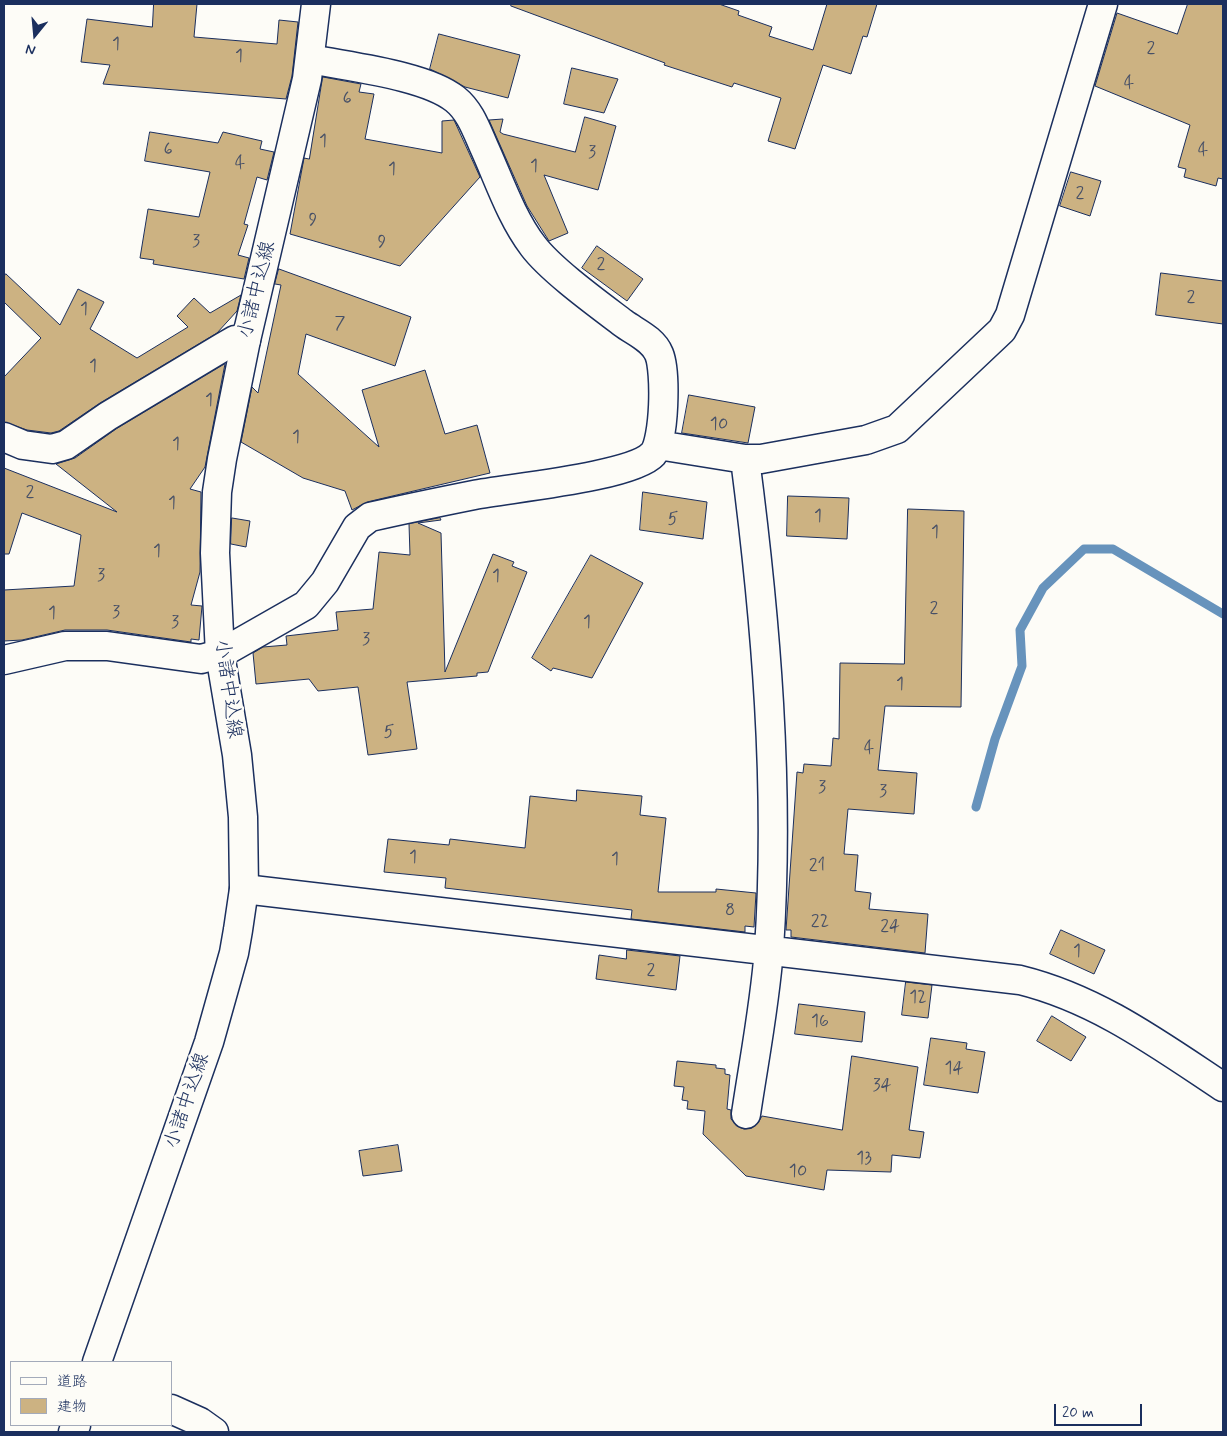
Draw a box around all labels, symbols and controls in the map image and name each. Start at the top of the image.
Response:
north arrow [10,10,60,60]
house number: 1 [112,34,120,56]
house number: 2 [1147,38,1155,60]
text: N [24,39,38,59]
house number: 1 [235,46,243,68]
house number: 4 [1124,73,1134,95]
house number: 6 [342,88,352,110]
house number: 1 [319,131,327,153]
house number: 6 [163,139,173,161]
house number: 4 [1198,140,1208,162]
house number: 3 [588,142,596,164]
house number: 4 [235,153,245,175]
house number: 1 [530,156,538,178]
house number: 1 [388,159,396,181]
house number: 2 [1076,183,1084,205]
house number: 9 [309,210,317,232]
house number: 3 [192,231,200,253]
house number: 9 [378,232,386,254]
street label: 小諸中込線 [234,239,282,341]
house number: 2 [597,254,605,276]
house number: 2 [1187,287,1195,309]
house number: 1 [80,299,88,321]
house number: 7 [335,313,345,335]
house number: 1 [89,356,97,378]
house number: 1 [205,390,213,412]
house number: 10 [710,414,728,436]
house number: 1 [292,427,300,449]
house number: 1 [172,434,180,456]
house number: 2 [26,482,34,504]
house number: 1 [168,493,176,515]
house number: 1 [814,506,822,528]
house number: 5 [668,509,678,531]
house number: 1 [931,522,939,544]
house number: 1 [153,541,161,563]
house number: 3 [97,565,105,587]
house number: 1 [492,566,500,588]
house number: 2 [930,598,938,620]
house number: 3 [112,602,120,624]
house number: 1 [48,603,56,625]
house number: 3 [171,612,179,634]
house number: 1 [583,612,591,634]
house number: 3 [362,629,370,651]
street label: 小諸中込線 [208,638,246,740]
house number: 1 [896,674,904,696]
house number: 5 [384,722,394,744]
house number: 4 [864,738,874,760]
house number: 3 [818,777,826,799]
house number: 3 [879,781,887,803]
house number: 1 [409,847,417,869]
house number: 1 [611,849,619,871]
house number: 21 [809,855,825,877]
house number: 8 [725,900,735,922]
house number: 22 [811,911,829,933]
house number: 24 [880,916,900,938]
house number: 1 [1073,941,1081,963]
house number: 2 [647,960,655,982]
house number: 12 [909,987,927,1009]
house number: 16 [811,1011,829,1033]
street label: 小諸中込線 [160,1050,216,1152]
house number: 14 [945,1058,963,1080]
house number: 34 [872,1075,892,1097]
house number: 13 [856,1148,872,1170]
house number: 10 [789,1161,807,1183]
legend [10,1361,172,1426]
text: 道路 [57,1372,87,1392]
scale bar [1057,1394,1144,1426]
text: 建物 [57,1397,87,1417]
text: 20 m [1062,1403,1094,1423]

